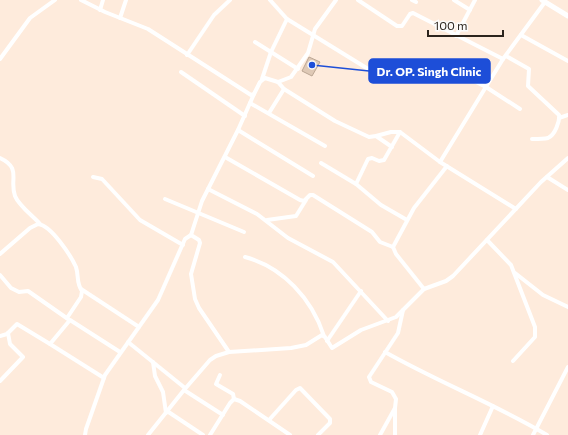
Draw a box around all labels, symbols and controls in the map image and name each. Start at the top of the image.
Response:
scale bar [428,12,503,38]
text: 100 m [434,18,468,32]
callout: Dr. OP. Singh Clinic [369,59,490,83]
text: Dr. OP. Singh Clinic [377,64,482,78]

